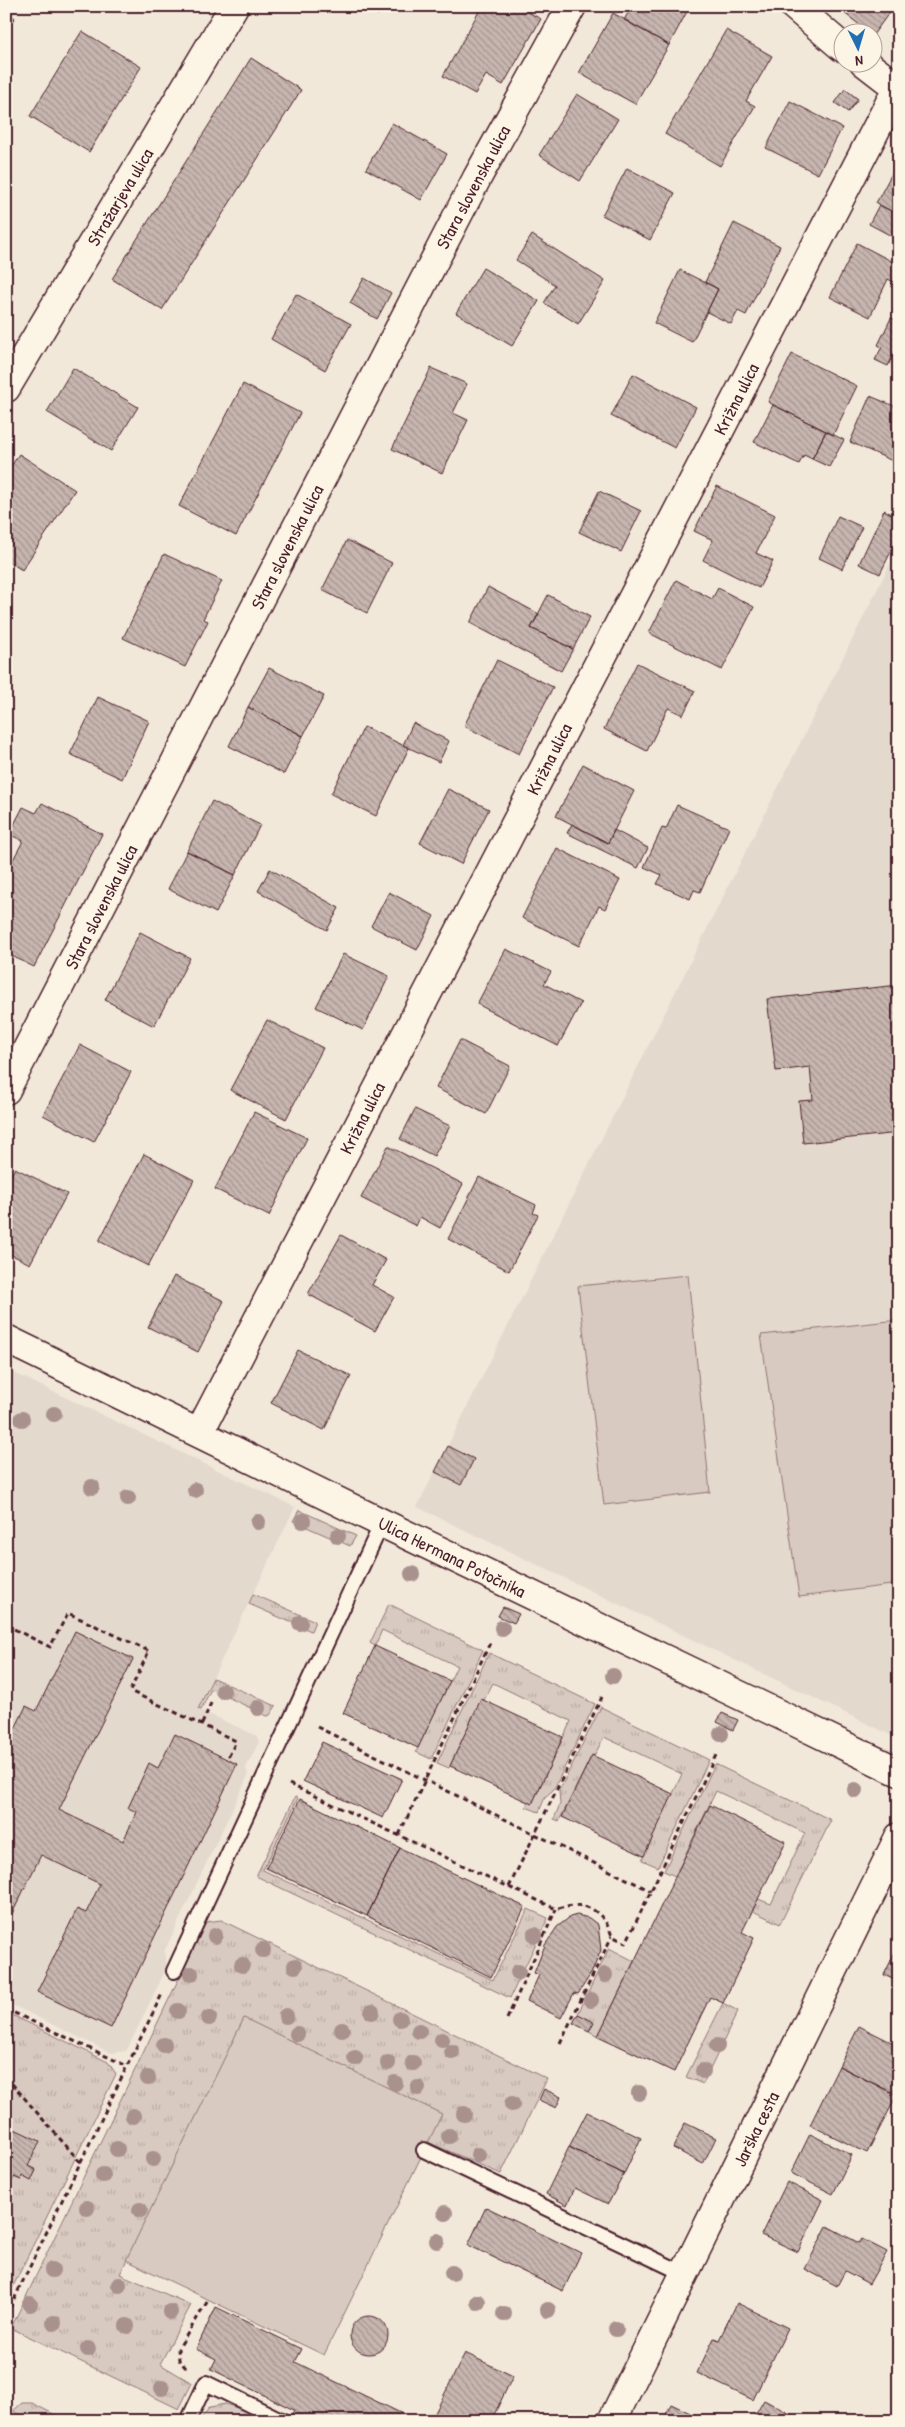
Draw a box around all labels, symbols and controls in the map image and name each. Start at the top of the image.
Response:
north arrow [832,22,882,72]
text: N [854,52,864,71]
street label: Stara slovenska ulica [430,121,516,253]
street label: Stražarjeva ulica [81,143,159,251]
street label: Križna ulica [707,359,765,439]
street label: Stara slovenska ulica [245,480,329,614]
street label: Križna ulica [520,719,578,799]
street label: Stara slovenska ulica [59,840,143,974]
street label: Križna ulica [333,1078,391,1158]
street label: Ulica Hermana Potočnika [374,1510,530,1604]
street label: Jarška cesta [727,2087,785,2171]

